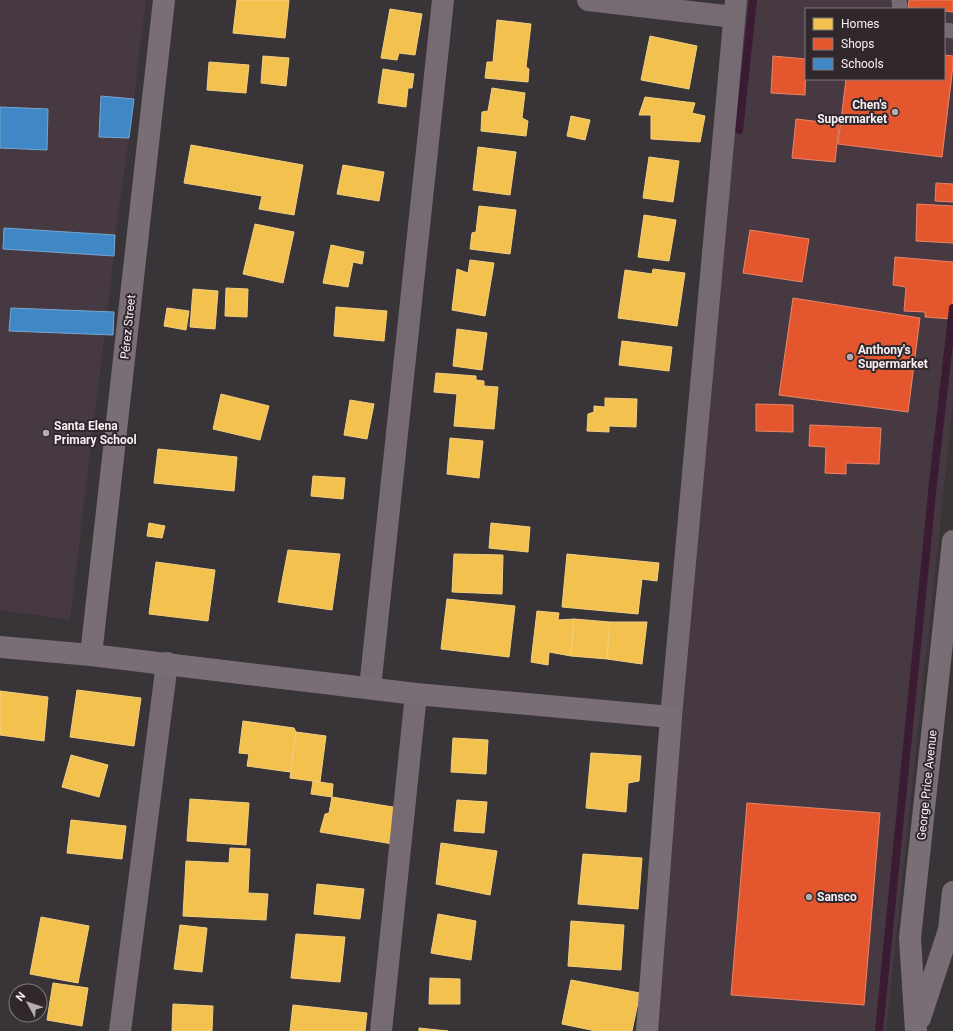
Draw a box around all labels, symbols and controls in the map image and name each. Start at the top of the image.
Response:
legend [805,8,945,80]
text: Homes [841,17,879,31]
text: Shops [841,37,875,51]
text: Schools [841,57,884,71]
place label: Chen's Supermarket [817,98,887,126]
marker: Chen's Supermarket [890,107,900,117]
street label: Pérez Street [118,294,138,360]
place label: Anthony's Supermarket [858,343,928,371]
marker: Anthony's Supermarket [845,352,855,362]
place label: Santa Elena Primary School [54,419,137,447]
marker: Santa Elena Primary School [41,428,51,438]
street label: George Price Avenue [914,729,940,841]
place label: Sansco [817,890,857,904]
marker: Sansco [804,892,814,902]
north arrow [8,983,48,1023]
text: N [13,990,28,1004]

